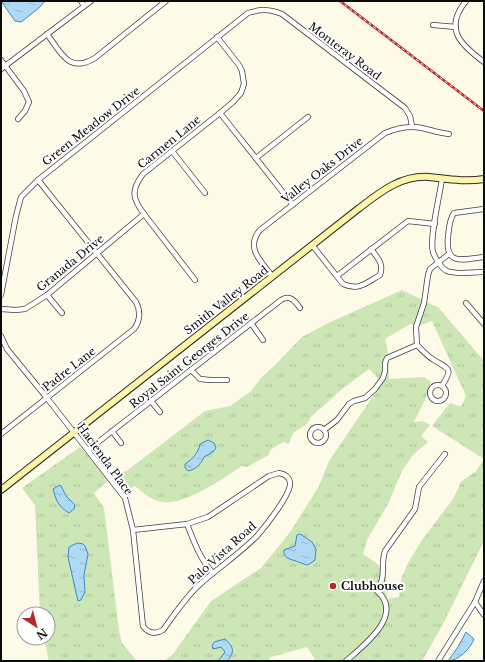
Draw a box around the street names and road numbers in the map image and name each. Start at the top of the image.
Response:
street label: Monteray Road [306,19,384,83]
street label: Green Meadow Drive [39,83,143,169]
street label: Carmen Lane [135,112,203,172]
street label: Valley Oaks Drive [278,134,366,207]
street label: Granada Drive [34,232,106,294]
street label: Smith Valley Road [181,262,271,337]
street label: Royal Saint Georges Drive [126,309,252,411]
street label: Padre Lane [40,344,98,394]
street label: Hacienda Place [74,420,136,498]
street label: Palo Vista Road [185,518,259,587]

